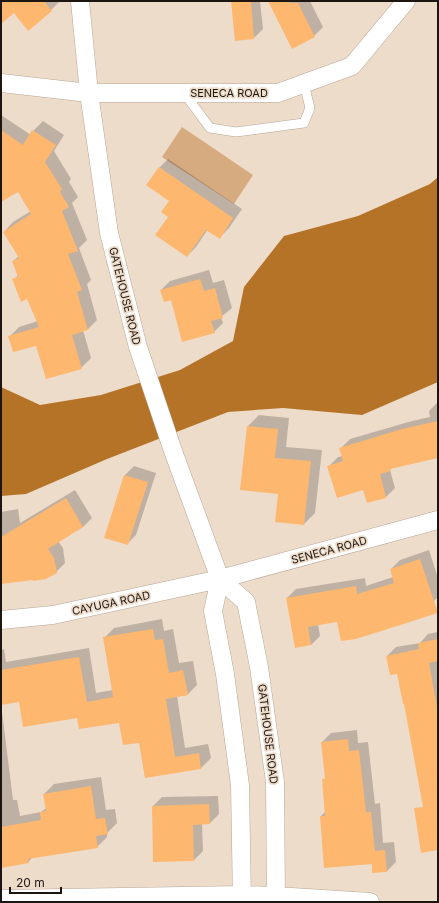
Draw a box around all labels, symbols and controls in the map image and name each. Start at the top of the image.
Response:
street label: SENECA ROAD [190,86,268,100]
street label: GATEHOUSE ROAD [106,246,144,347]
street label: SENECA ROAD [290,533,368,567]
street label: CAYUGA ROAD [71,588,151,618]
street label: GATEHOUSE ROAD [255,683,281,785]
scale bar [10,869,61,895]
text: 20 m [16,875,45,890]

